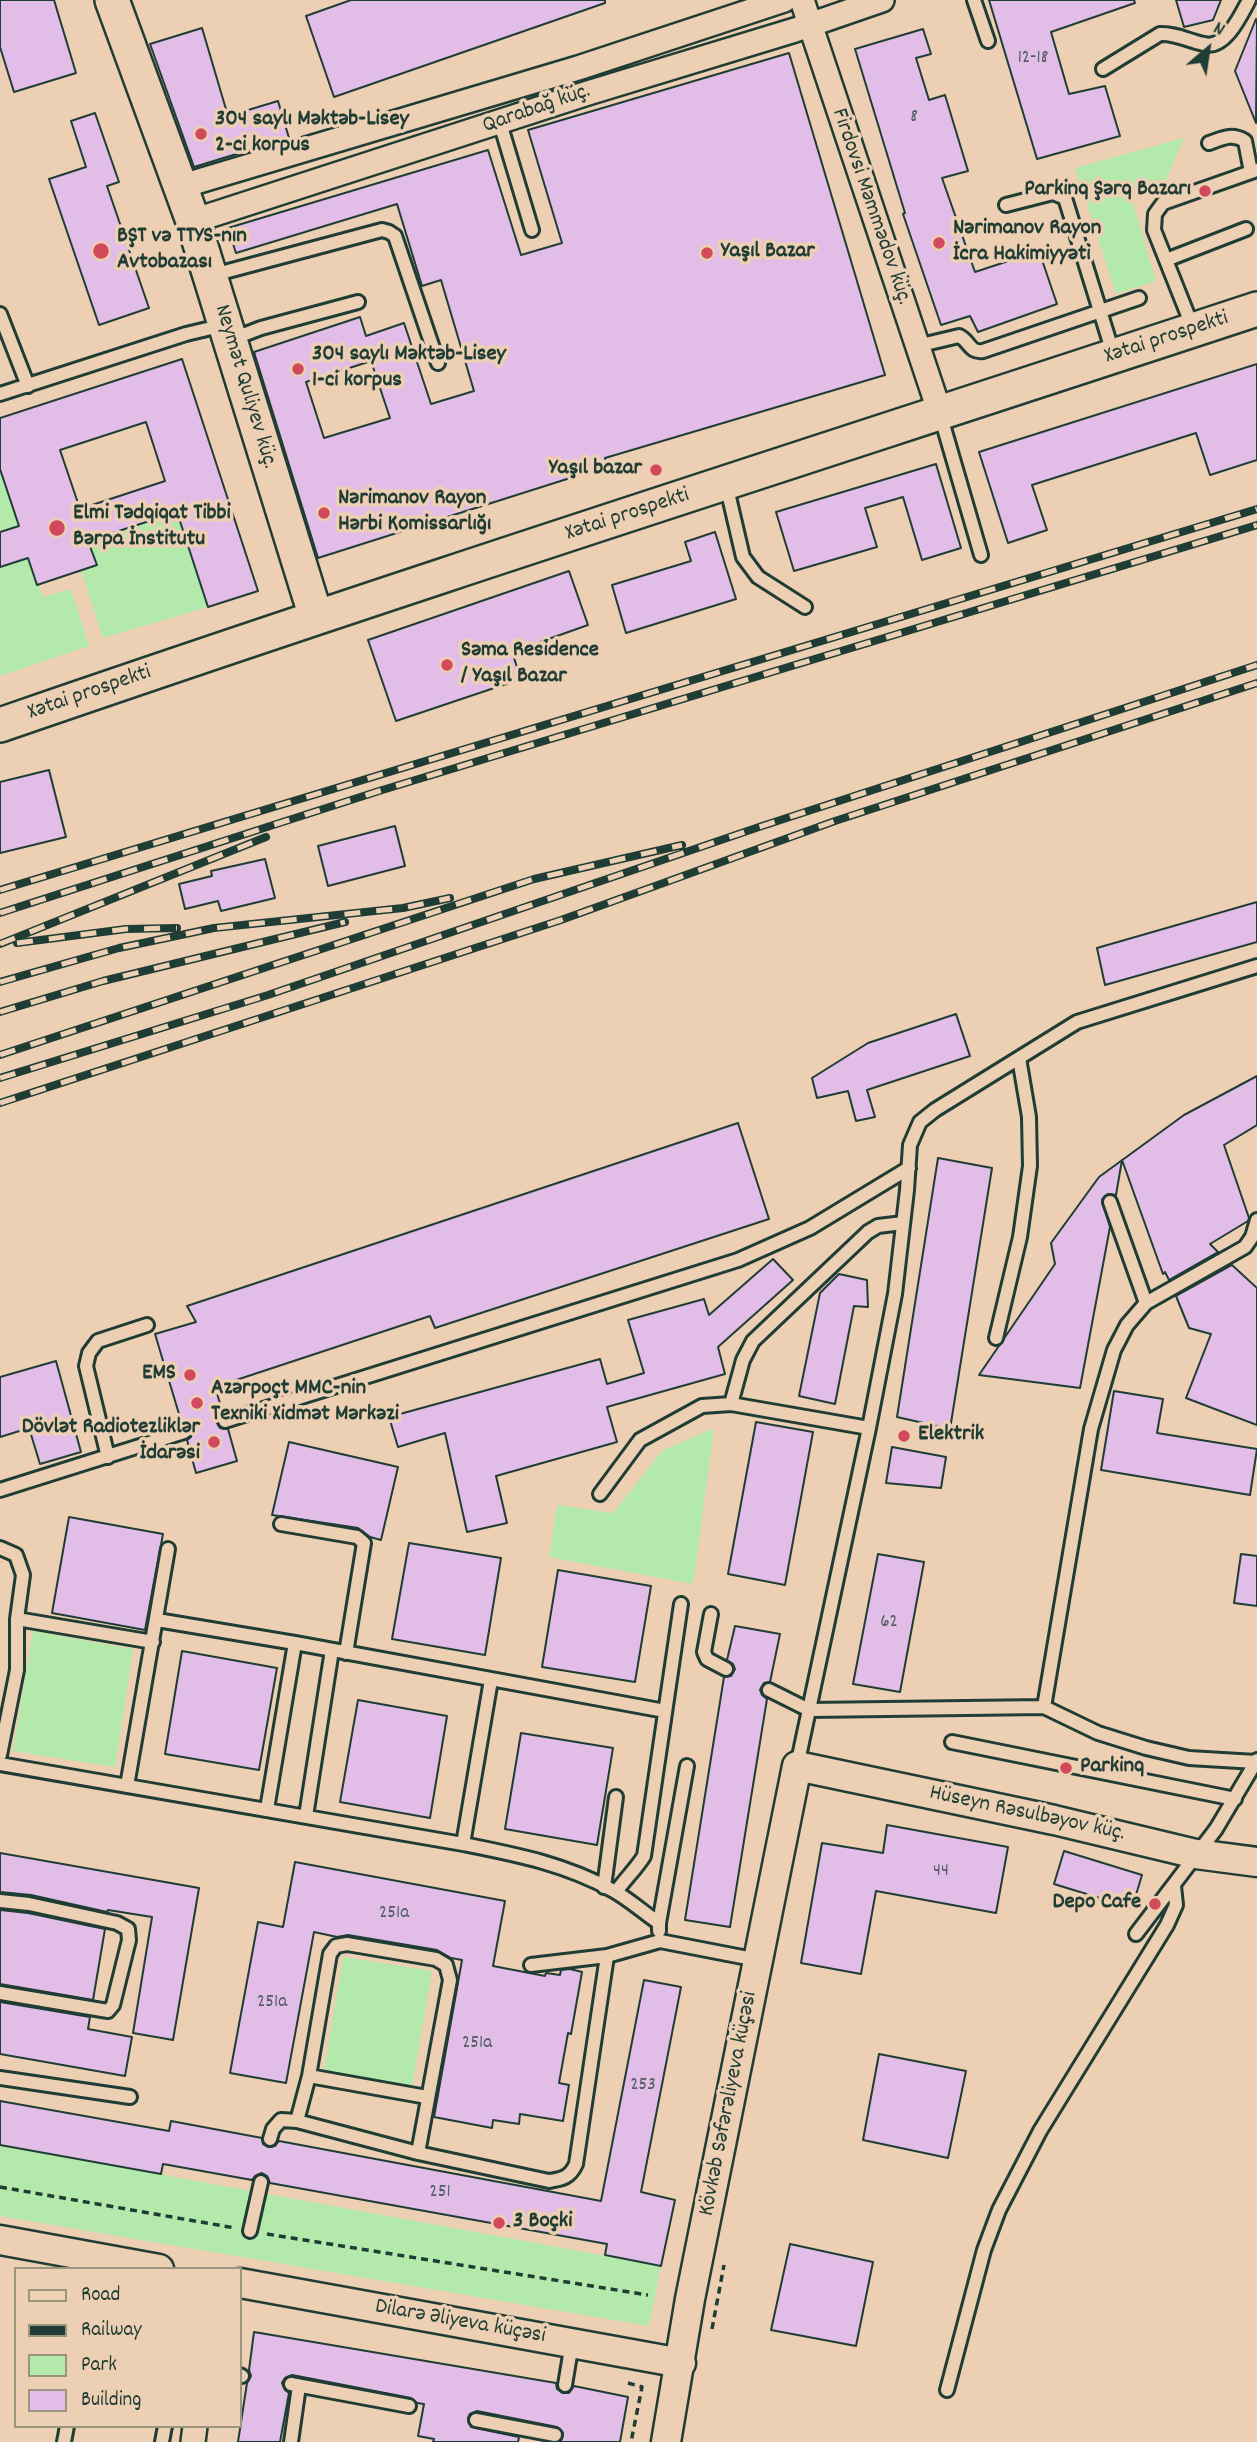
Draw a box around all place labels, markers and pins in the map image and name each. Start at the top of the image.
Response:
place label: 304 saylı Məktəb-Lisey 2-ci korpus [215,107,409,161]
marker: 304 saylı Məktəb-Lisey 2-ci korpus [193,126,209,142]
place label: Parkinq Şərq Bazarı [1024,177,1191,205]
marker: Parkinq Şərq Bazarı [1197,183,1213,199]
place label: Nərimanov Rayon İcra Hakimiyyəti [953,216,1101,270]
place label: BŞT və TTYS-nın Avtobazası [117,224,247,278]
marker: Nərimanov Rayon İcra Hakimiyyəti [931,235,947,251]
place label: Yaşıl Bazar [721,239,815,267]
marker: BŞT və TTYS-nın Avtobazası [91,241,111,261]
marker: Yaşıl Bazar [699,245,715,261]
place label: 304 saylı Məktəb-Lisey 1-ci korpus [312,342,506,396]
marker: 304 saylı Məktəb-Lisey 1-ci korpus [290,361,306,377]
place label: Yaşıl bazar [549,456,642,484]
marker: Yaşıl bazar [648,462,664,478]
place label: Nərimanov Rayon Hərbi Komissarlığı [338,486,491,540]
place label: Elmi Tədqiqat Tibbi Bərpa İnstitutu [73,501,231,555]
marker: Nərimanov Rayon Hərbi Komissarlığı [316,505,332,521]
marker: Elmi Tədqiqat Tibbi Bərpa İnstitutu [47,518,67,538]
place label: Səma Residence / Yaşıl Bazar [461,638,599,692]
marker: Səma Residence / Yaşıl Bazar [439,657,455,673]
place label: EMS [142,1361,176,1389]
marker: EMS [182,1367,198,1383]
place label: Azərpoçt MMC-nin Texniki Xidmət Mərkəzi [211,1376,399,1430]
marker: Azərpoçt MMC-nin Texniki Xidmət Mərkəzi [189,1395,205,1411]
place label: Dövlət Radiotezliklər İdarəsi [22,1415,200,1469]
place label: Elektrik [918,1422,984,1450]
marker: Elektrik [896,1428,912,1444]
marker: Dövlət Radiotezliklər İdarəsi [206,1434,222,1450]
place label: Parkinq [1080,1754,1144,1782]
marker: Parkinq [1058,1760,1074,1776]
place label: Depo Cafe [1053,1890,1141,1918]
marker: Depo Cafe [1147,1896,1163,1912]
place label: 3 Boçki [513,2209,573,2237]
marker: 3 Boçki [491,2215,507,2231]

